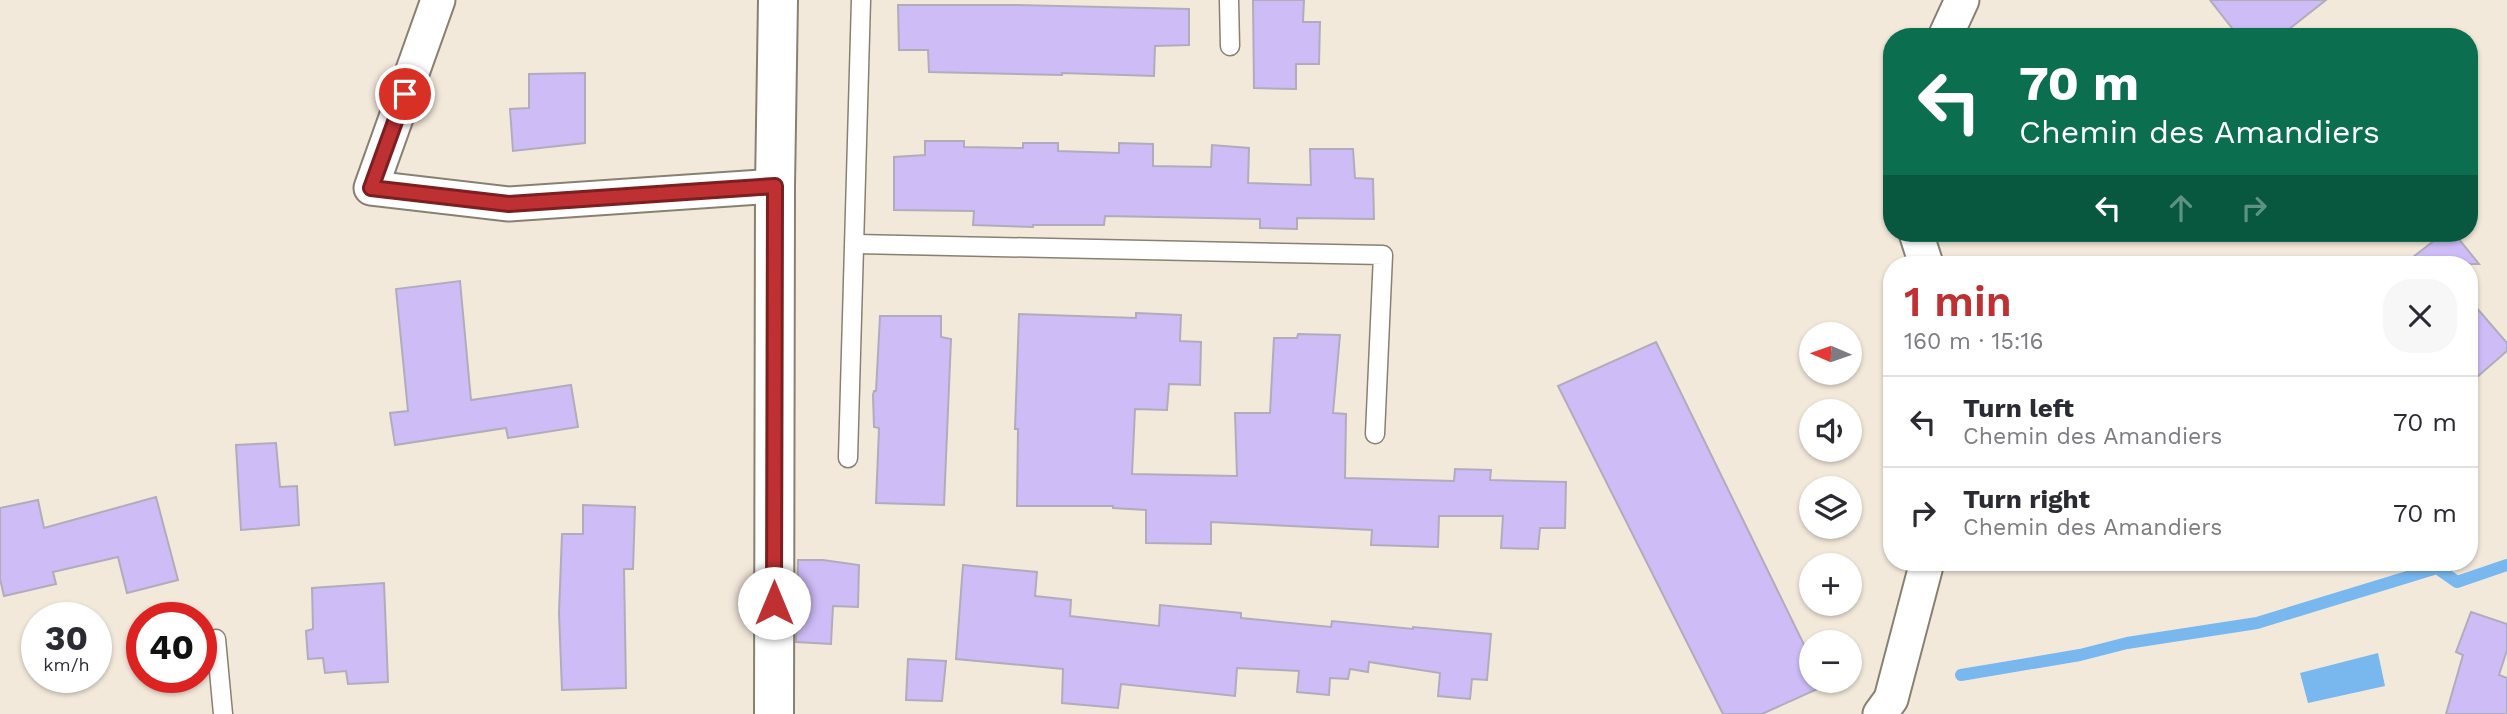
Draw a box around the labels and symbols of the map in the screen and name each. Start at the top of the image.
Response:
pin [375,64,435,124]
north arrow [1799,322,1862,385]
position arrow [737,566,811,640]
speed limit sign: 40 [126,602,217,693]

